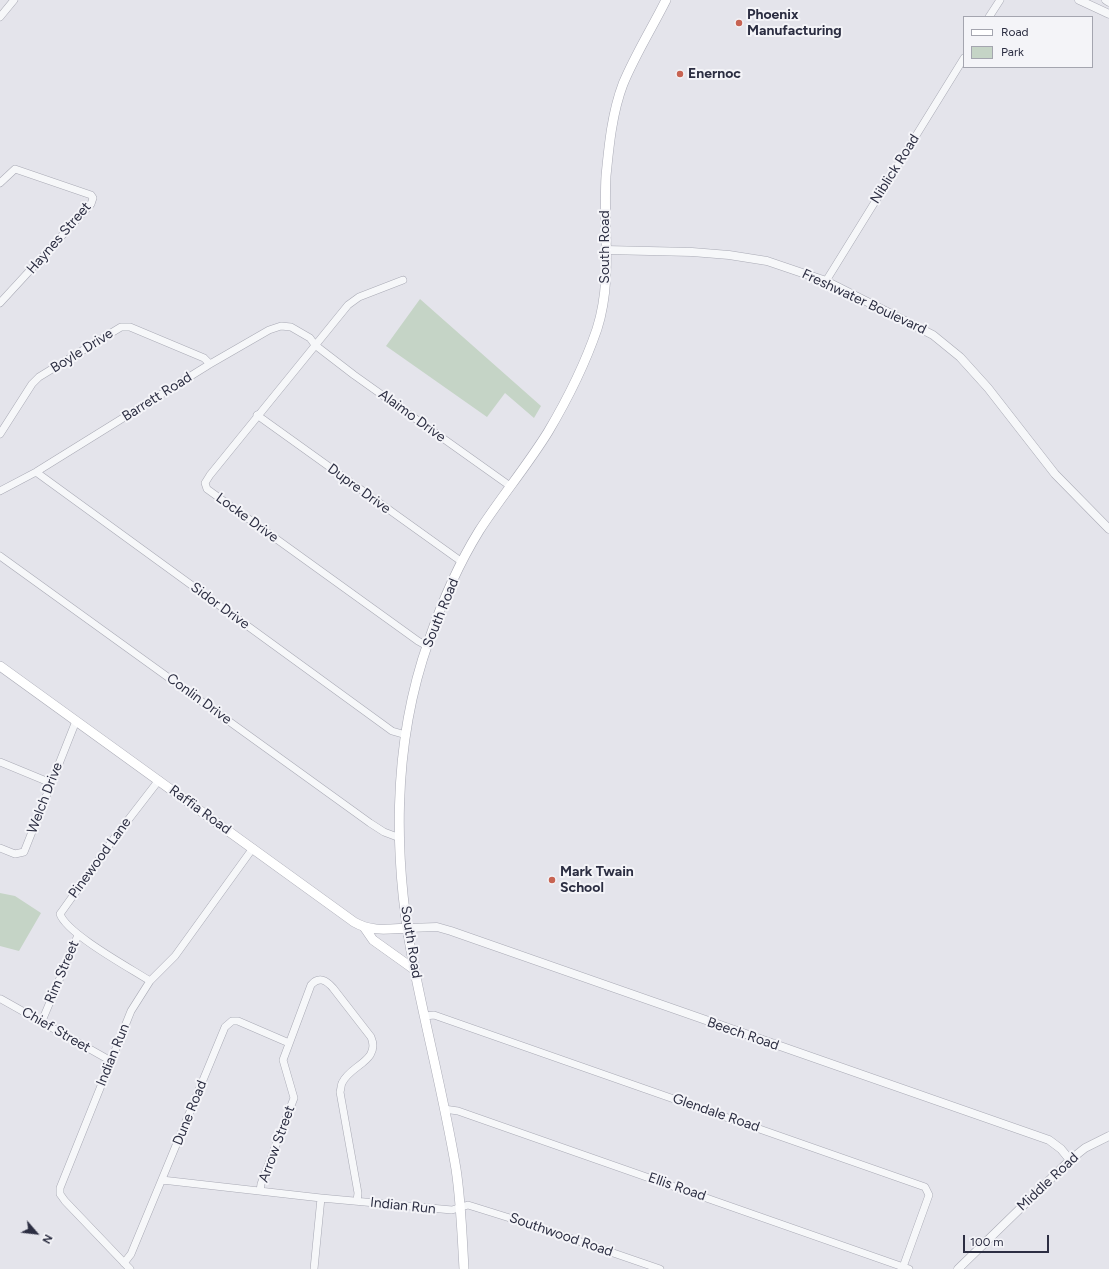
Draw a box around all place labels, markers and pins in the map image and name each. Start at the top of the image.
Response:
place label: Phoenix Manufacturing [747,7,842,40]
marker: Phoenix Manufacturing [734,18,744,28]
place label: Enernoc [688,66,741,82]
marker: Enernoc [675,69,685,79]
place label: Mark Twain School [560,864,634,896]
marker: Mark Twain School [547,875,557,885]

